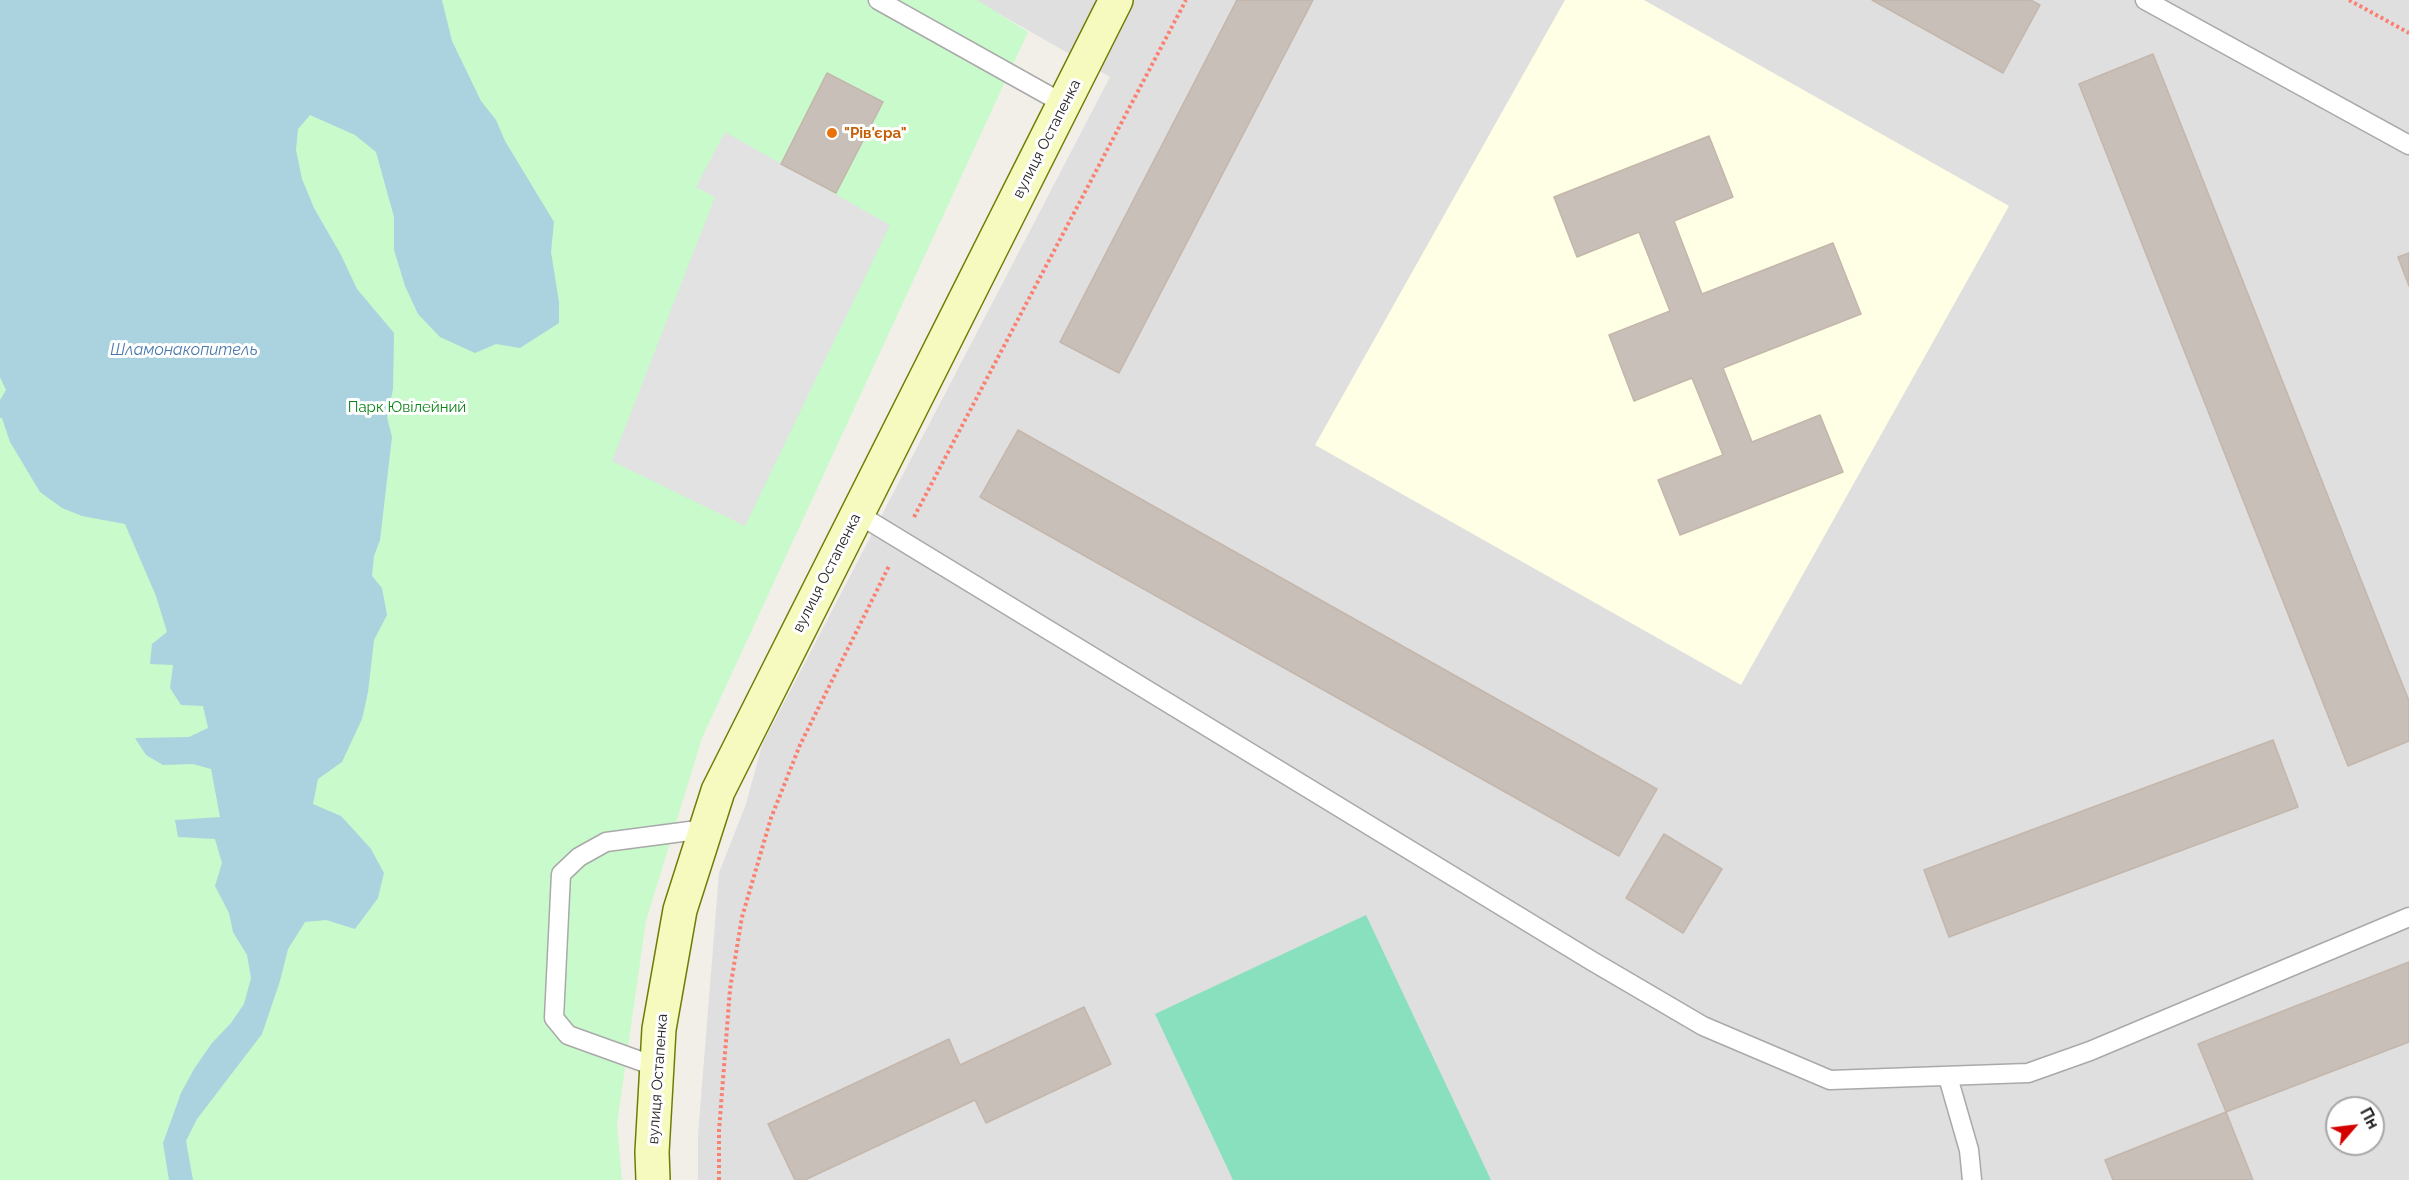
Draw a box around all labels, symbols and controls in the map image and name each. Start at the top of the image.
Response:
street label: вулиця Остапенка [1009,77,1085,201]
place label: "Рів'єра" [844,124,907,142]
marker: "Рів'єра" [825,126,839,140]
water label: Шламонакопитель [110,340,258,360]
park label: Парк Ювілейний [348,398,466,416]
street label: вулиця Остапенка [789,511,865,635]
street label: вулиця Остапенка [644,1013,672,1145]
north arrow [2325,1096,2385,1156]
text: Пн [2356,1104,2383,1132]

